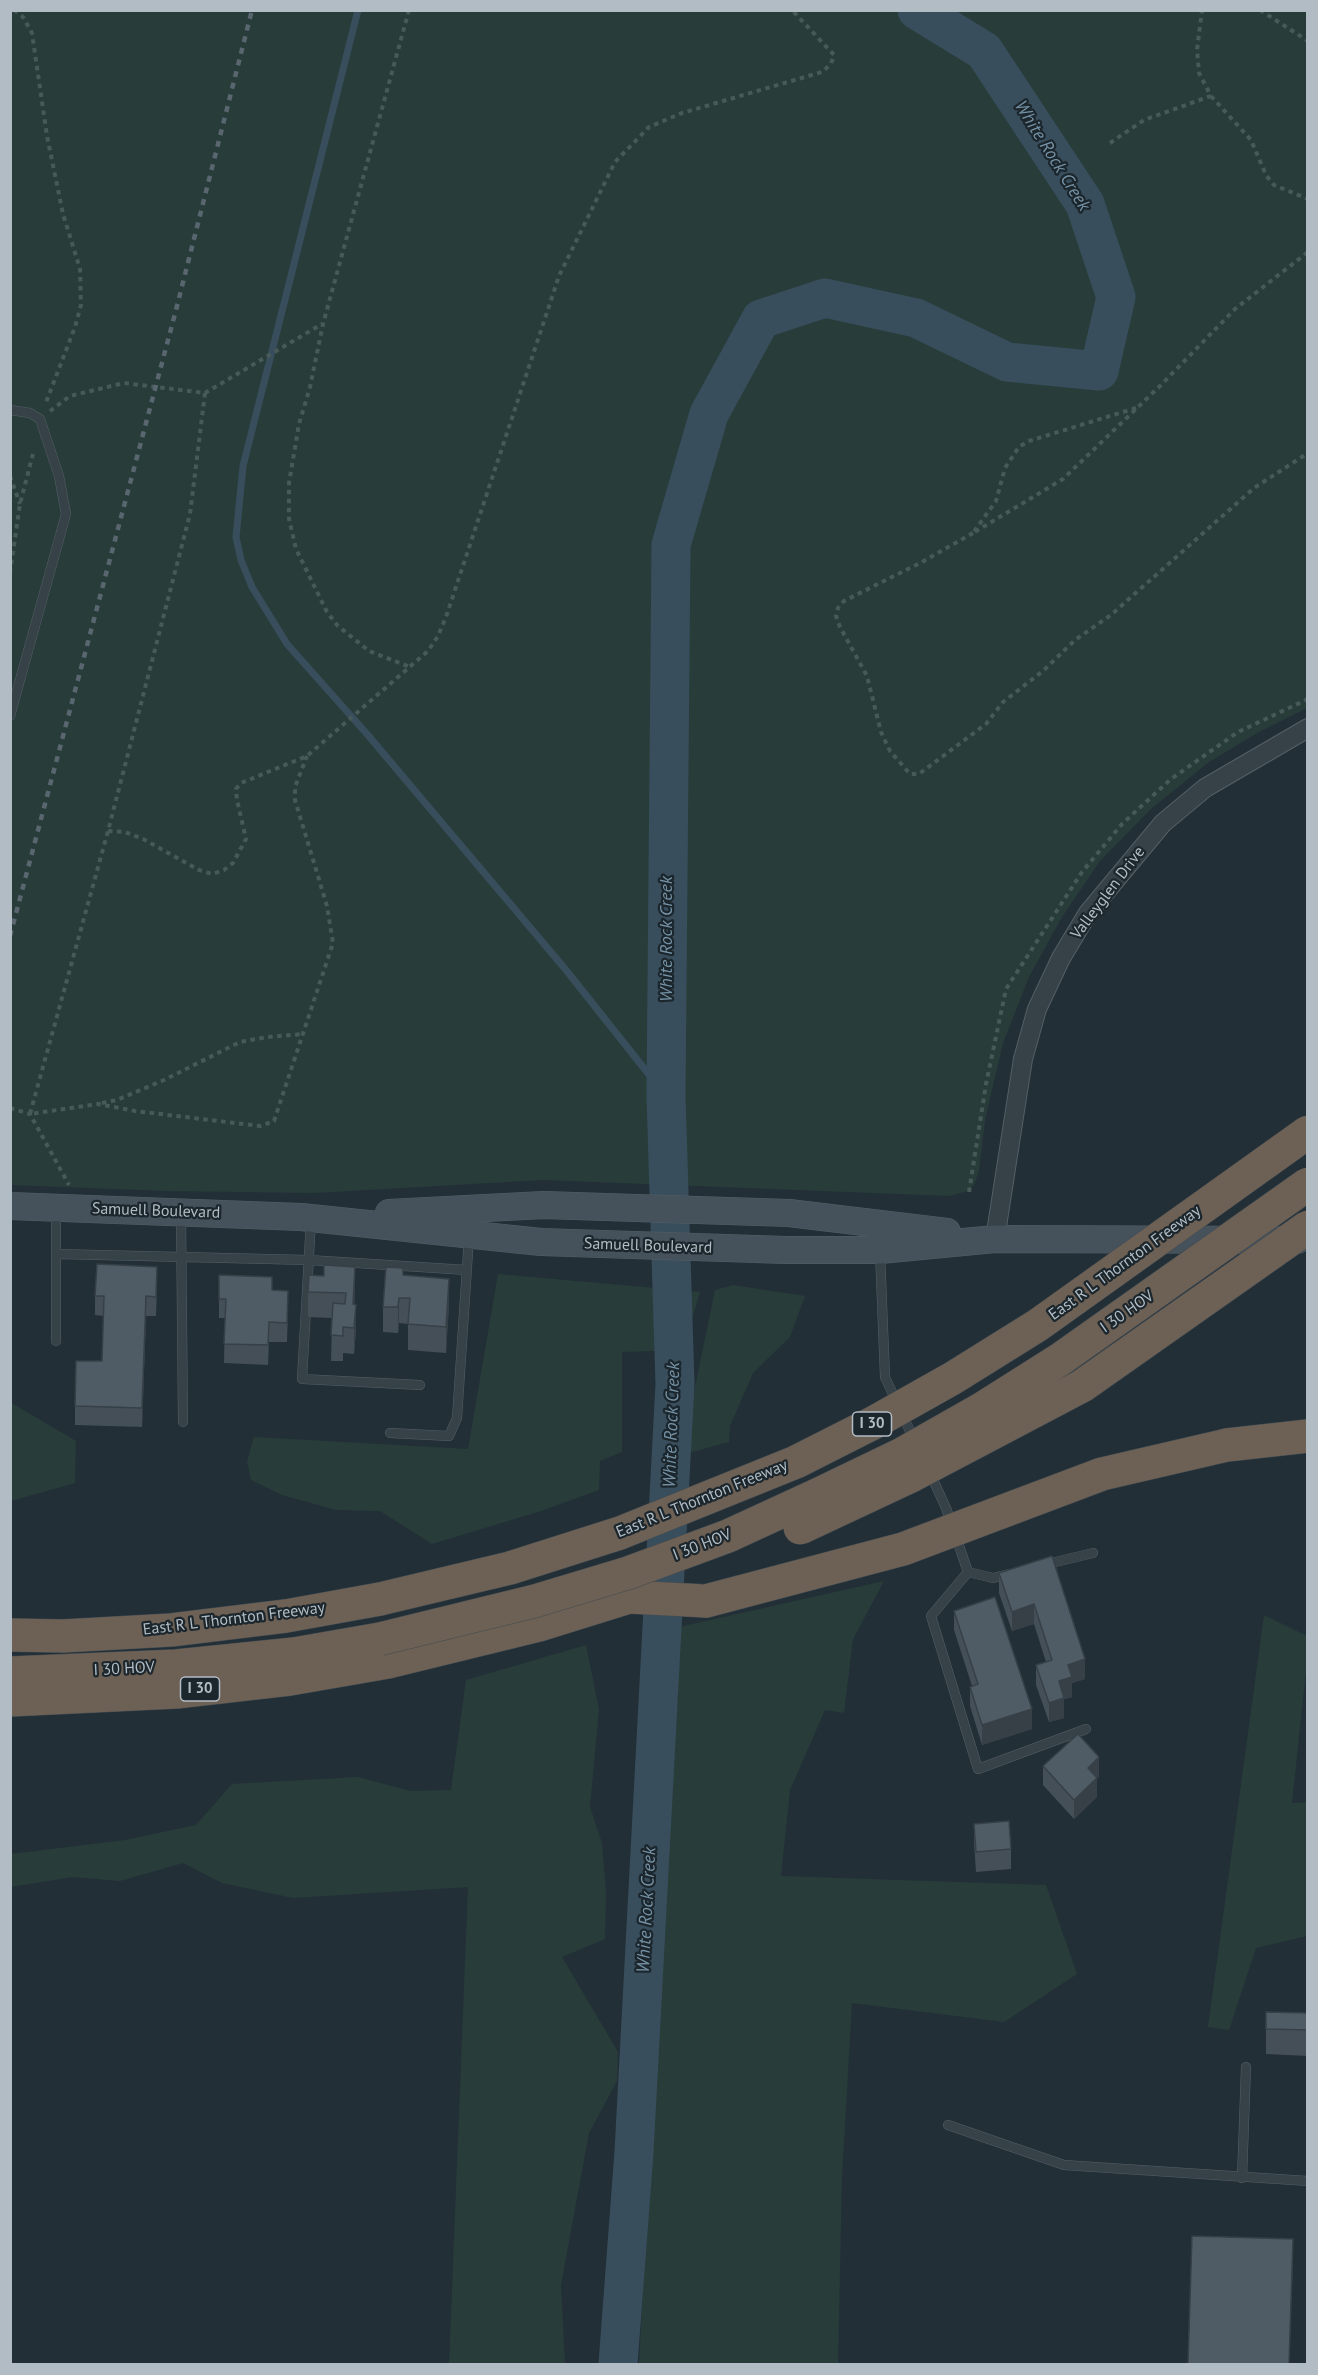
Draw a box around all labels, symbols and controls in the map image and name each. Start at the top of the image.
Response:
water label: White Rock Creek [1009,97,1095,215]
street label: Valleyglen Drive [1067,843,1149,943]
water label: White Rock Creek [656,876,678,1002]
street label: Samuell Boulevard [91,1199,221,1223]
street label: East R L Thornton Freeway [1045,1201,1205,1325]
street label: Samuell Boulevard [583,1234,713,1258]
street label: I 30 HOV [1097,1287,1157,1337]
water label: White Rock Creek [659,1362,685,1488]
road number: I 30 [852,1412,892,1436]
street label: East R L Thornton Freeway [613,1456,791,1542]
street label: I 30 HOV [670,1525,734,1565]
street label: East R L Thornton Freeway [142,1598,326,1640]
street label: I 30 HOV [93,1658,155,1680]
road number: I 30 [180,1677,220,1701]
water label: White Rock Creek [633,1847,661,1973]

